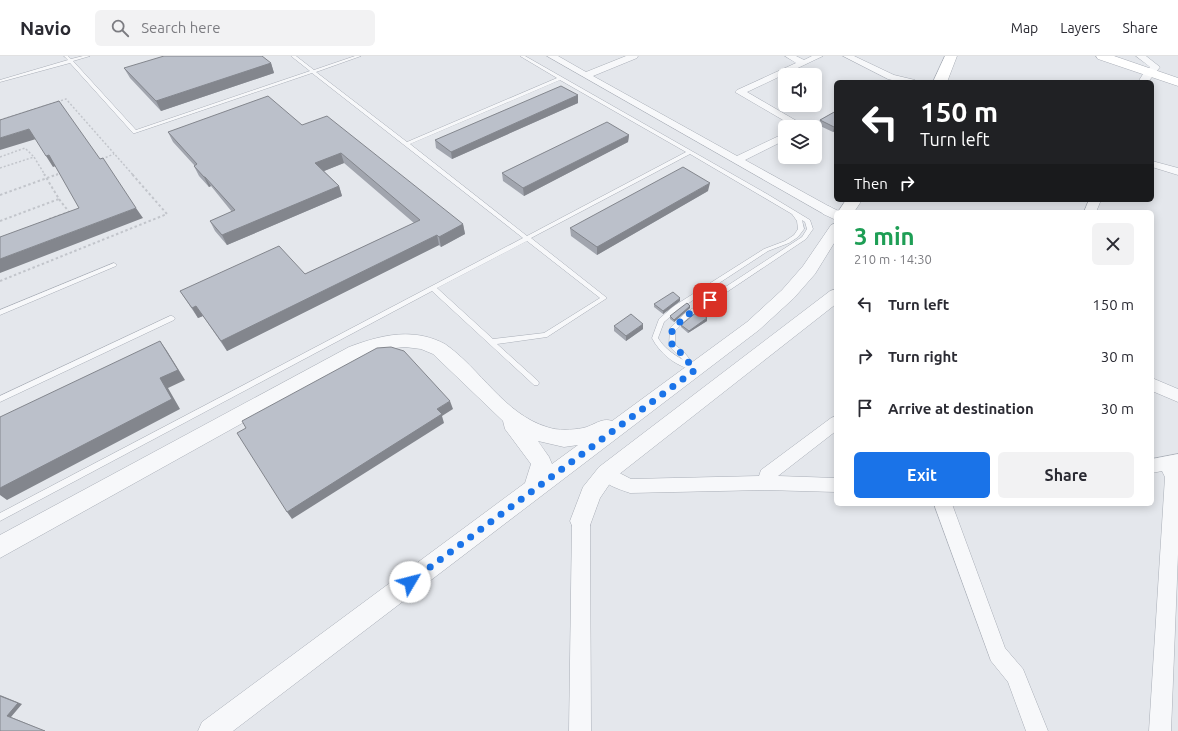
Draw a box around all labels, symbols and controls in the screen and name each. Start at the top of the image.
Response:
search box [95,10,375,46]
text: Navio [20,17,71,39]
icon: search [109,17,131,39]
text: Search here [141,19,220,36]
text: Map [1011,20,1038,36]
text: Layers [1060,20,1100,36]
text: Share [1122,20,1158,36]
map controls [778,68,822,164]
button: sound [778,68,822,112]
icon: left [854,96,906,148]
text: 150 m [920,96,998,127]
button: layers [778,120,822,164]
text: Turn left [920,129,990,149]
icon: right [896,172,918,194]
text: Then [854,175,888,192]
text: 3 min [854,223,915,250]
button: close [1092,223,1134,265]
text: 210 m · 14:30 [854,252,932,266]
pin [693,283,727,317]
icon: arrive [699,289,721,311]
icon: left [854,293,876,315]
text: Turn left [888,296,949,313]
text: 150 m [1092,296,1134,313]
icon: right [854,345,876,367]
text: Turn right [888,348,958,365]
text: 30 m [1101,348,1134,365]
icon: arrive [854,397,876,419]
text: Arrive at destination [888,400,1034,417]
text: 30 m [1101,400,1134,417]
button: Exit [854,452,990,498]
button: Share [998,452,1134,498]
position arrow [389,561,431,603]

